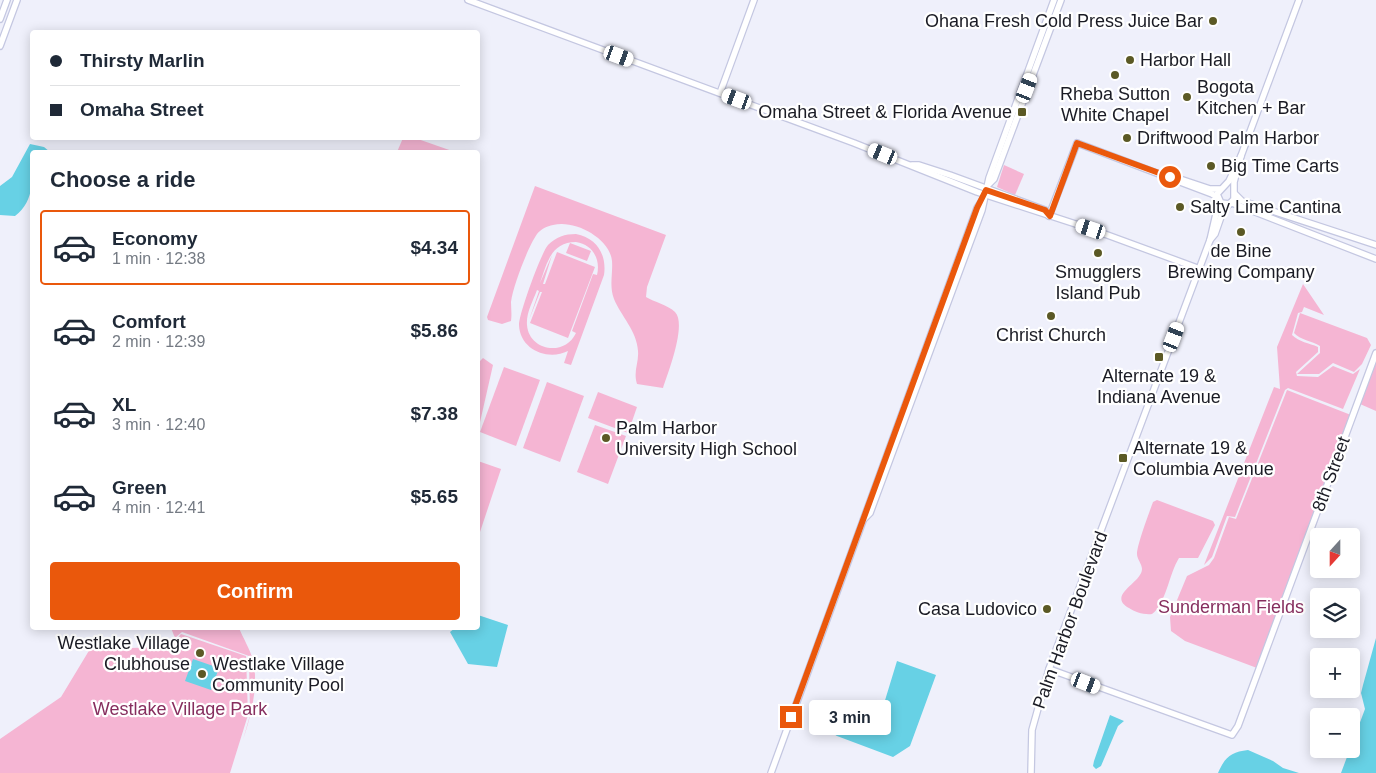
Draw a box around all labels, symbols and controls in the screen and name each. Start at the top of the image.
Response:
place label: Ohana Fresh Cold Press Juice Bar [925,11,1203,31]
marker: Ohana Fresh Cold Press Juice Bar [1207,15,1219,27]
car [602,44,635,68]
text: Thirsty Marlin [80,50,205,71]
place label: Harbor Hall [1140,50,1231,70]
marker: Harbor Hall [1124,54,1136,66]
marker: Rheba Sutton White Chapel [1109,69,1121,81]
car [1014,71,1039,105]
place label: Bogota Kitchen + Bar [1197,77,1306,118]
place label: Rheba Sutton White Chapel [1060,84,1170,125]
car [720,87,753,111]
marker: Bogota Kitchen + Bar [1181,91,1193,103]
text: Omaha Street [80,99,204,120]
place label: Omaha Street & Florida Avenue [758,102,1012,122]
marker: Omaha Street & Florida Avenue [1016,106,1028,118]
place label: Driftwood Palm Harbor [1137,128,1319,148]
marker: Driftwood Palm Harbor [1121,132,1133,144]
car [866,141,899,167]
place label: Big Time Carts [1221,156,1339,176]
marker: Big Time Carts [1205,160,1217,172]
route start [1159,166,1181,188]
text: Choose a ride [50,167,195,192]
place label: Salty Lime Cantina [1190,197,1342,217]
marker: Salty Lime Cantina [1174,201,1186,213]
car [1074,217,1107,241]
icon: car [52,225,97,270]
marker: de Bine Brewing Company [1235,226,1247,238]
text: Economy [112,228,198,249]
text: $4.34 [410,237,458,258]
place label: de Bine Brewing Company [1167,241,1315,282]
marker: Smugglers Island Pub [1092,247,1104,259]
text: 1 min · 12:38 [112,250,205,267]
place label: Smugglers Island Pub [1055,262,1141,303]
icon: car [52,308,97,353]
marker: Christ Church [1045,310,1057,322]
text: Comfort [112,311,186,332]
text: $5.86 [410,320,458,341]
car [1161,320,1186,354]
place label: Christ Church [996,325,1106,345]
text: 2 min · 12:39 [112,333,205,350]
marker: Alternate 19 & Indiana Avenue [1153,351,1165,363]
place label: Alternate 19 & Indiana Avenue [1097,366,1221,407]
icon: car [52,391,97,436]
text: XL [112,394,136,415]
text: $7.38 [410,403,458,424]
text: 3 min · 12:40 [112,416,205,433]
place label: Palm Harbor University High School [616,418,797,459]
marker: Palm Harbor University High School [600,432,612,444]
street label: 8th Street [1308,434,1354,514]
place label: Alternate 19 & Columbia Avenue [1133,438,1274,479]
marker: Alternate 19 & Columbia Avenue [1117,452,1129,464]
icon: car [52,474,97,519]
text: Green [112,477,167,498]
text: $5.65 [410,486,458,507]
text: 4 min · 12:41 [112,499,205,516]
north arrow [1310,528,1360,578]
map controls [1310,528,1360,758]
street label: Palm Harbor Boulevard [1029,529,1111,711]
button: Confirm [50,562,460,620]
button: layers [1310,588,1360,638]
park label: Sunderman Fields [1158,597,1304,617]
place label: Casa Ludovico [918,599,1037,619]
marker: Casa Ludovico [1041,603,1053,615]
place label: Westlake Village Clubhouse [58,633,190,674]
marker: Westlake Village Clubhouse [194,647,206,659]
button: + [1310,648,1360,698]
place label: Westlake Village Community Pool [212,654,344,695]
marker: Westlake Village Community Pool [196,668,208,680]
car [1069,671,1102,695]
park label: Westlake Village Park [93,699,268,719]
callout: 3 min [808,700,891,734]
route end [780,706,802,728]
button: − [1310,708,1360,758]
text: 3 min [829,709,871,726]

